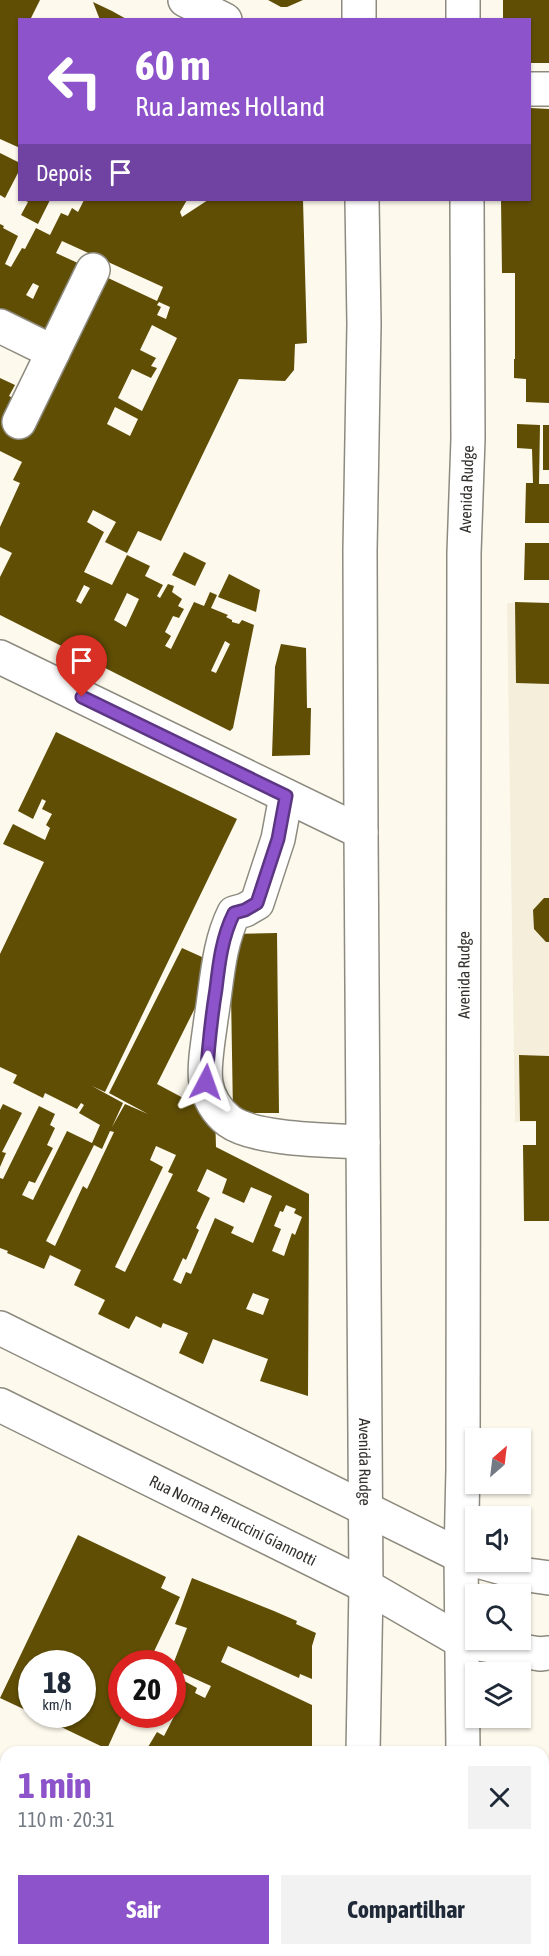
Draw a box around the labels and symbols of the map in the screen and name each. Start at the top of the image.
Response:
street label: Avenida Rudge [456,445,478,533]
pin [56,635,107,697]
street label: Avenida Rudge [454,931,474,1019]
position arrow [174,1050,238,1114]
street label: Avenida Rudge [355,1418,374,1506]
north arrow [465,1428,531,1494]
street label: Rua Norma Pieruccini Giannotti [147,1471,320,1569]
speed limit sign: 20 [108,1650,186,1728]

